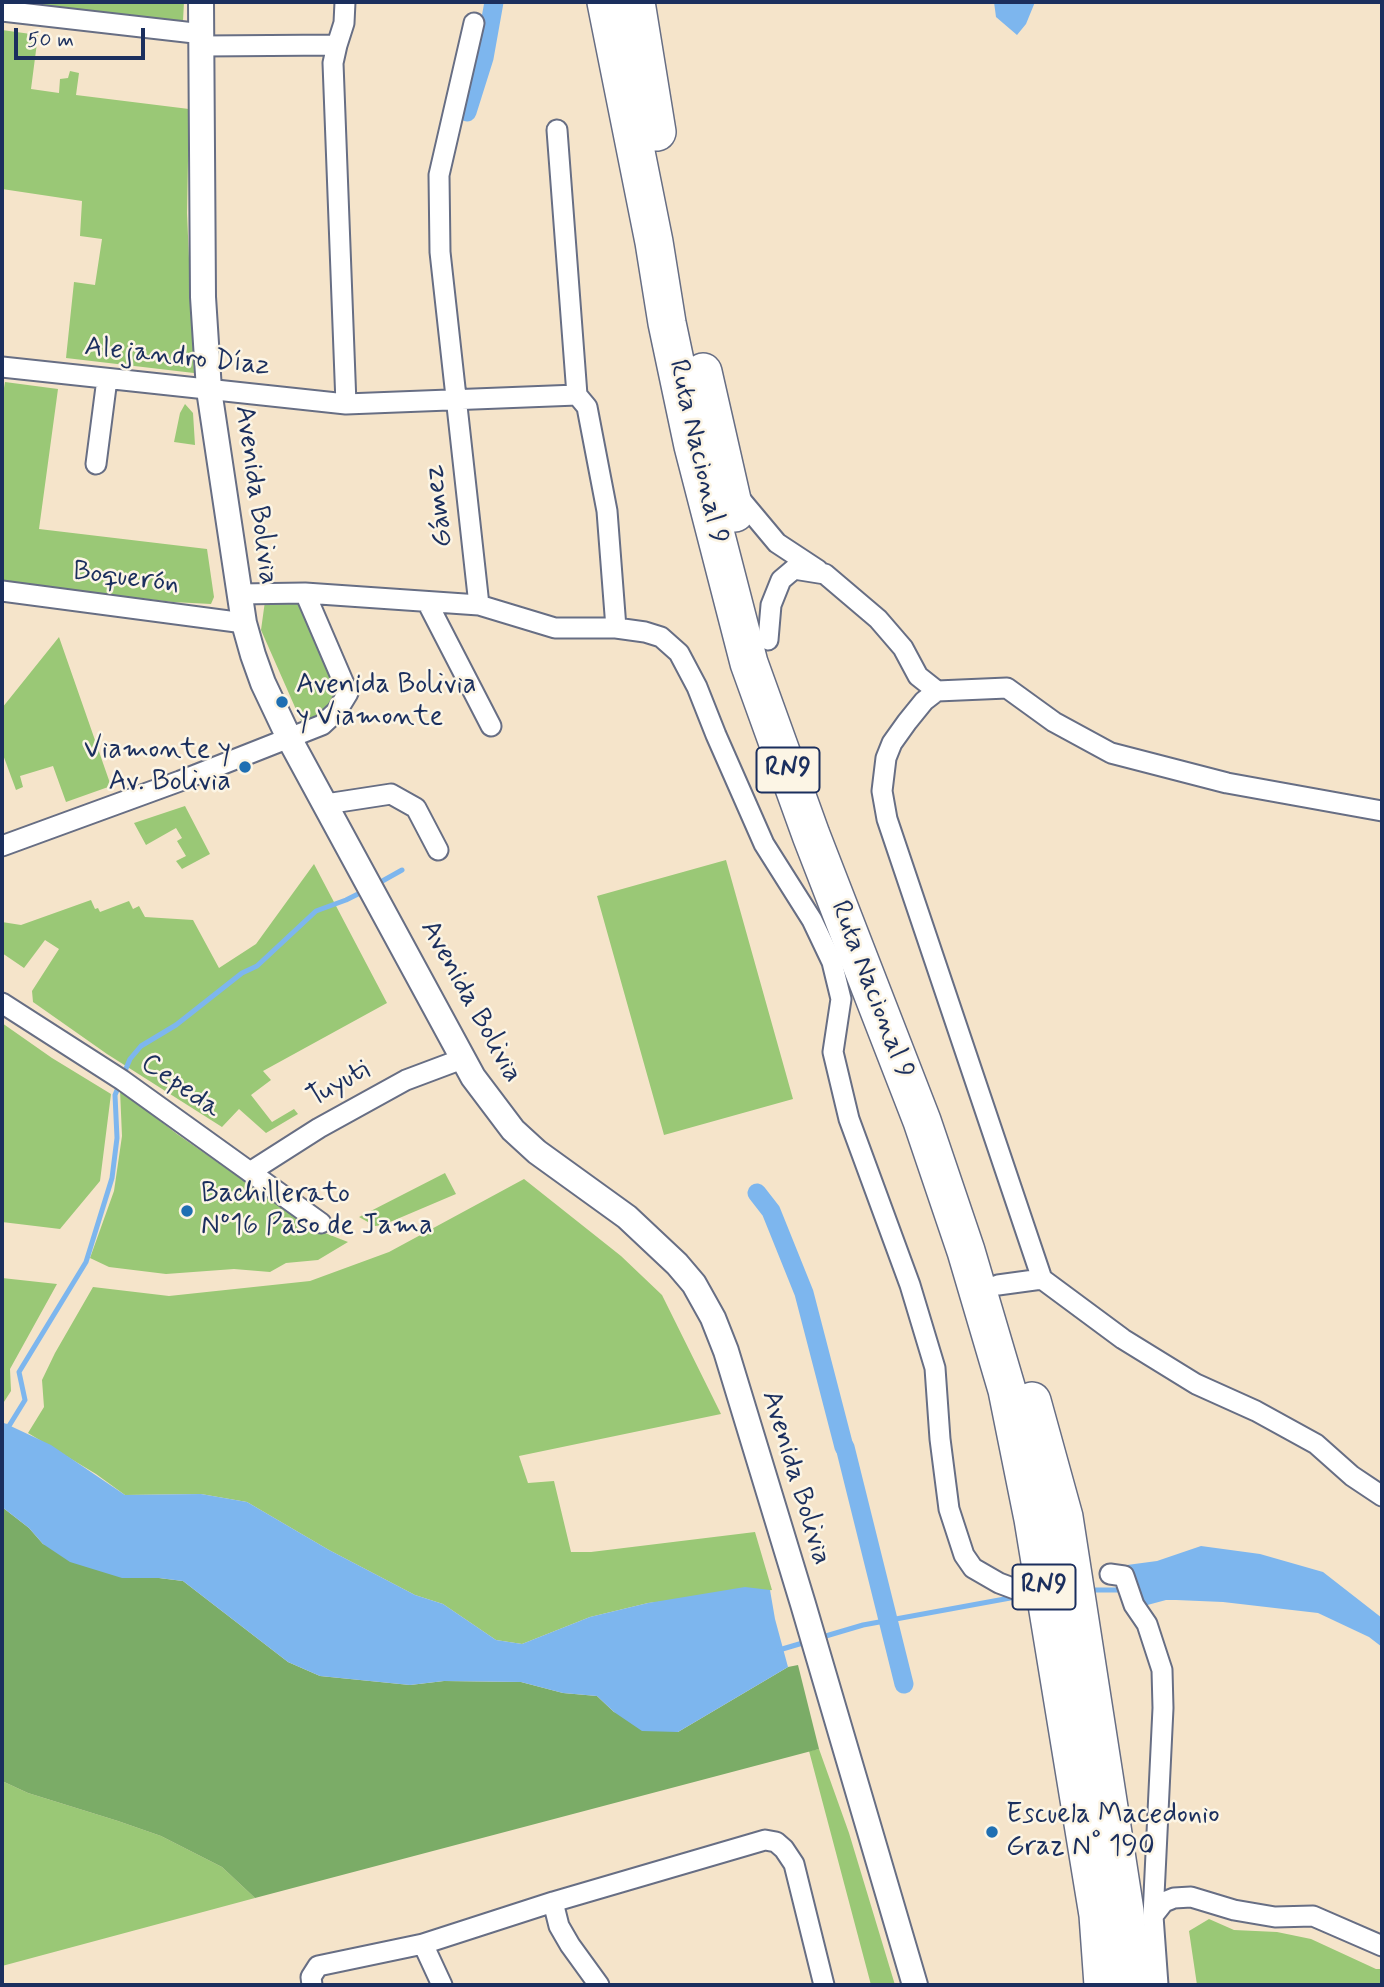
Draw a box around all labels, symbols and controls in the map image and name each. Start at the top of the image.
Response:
scale bar [18,14,149,58]
text: 50 m [27,26,74,54]
street label: Alejandro Díaz [83,332,271,384]
street label: Ruta Nacional 9 [660,357,734,547]
street label: Avenida Bolivia [226,403,284,587]
street label: Gámez [418,463,462,549]
street label: Boquerón [71,556,181,602]
place label: Avenida Bolivia y Viamonte [296,669,477,735]
marker: Avenida Bolivia y Viamonte [274,694,290,710]
place label: Viamonte y Av. Bolivia [84,734,231,800]
road number: RN9 [756,748,820,792]
marker: Viamonte y Av. Bolivia [237,759,253,775]
street label: Ruta Nacional 9 [822,896,920,1084]
street label: Avenida Bolivia [412,915,528,1089]
street label: Cepeda [134,1047,226,1127]
street label: Tuyuti [302,1054,376,1116]
place label: Bachillerato Nº16 Paso de Jama [201,1178,433,1244]
marker: Bachillerato Nº16 Paso de Jama [179,1203,195,1219]
street label: Avenida Bolivia [753,1387,837,1569]
road number: RN9 [1012,1564,1076,1610]
place label: Escuela Macedonio Graz N° 190 [1006,1799,1220,1865]
marker: Escuela Macedonio Graz N° 190 [984,1824,1000,1840]

